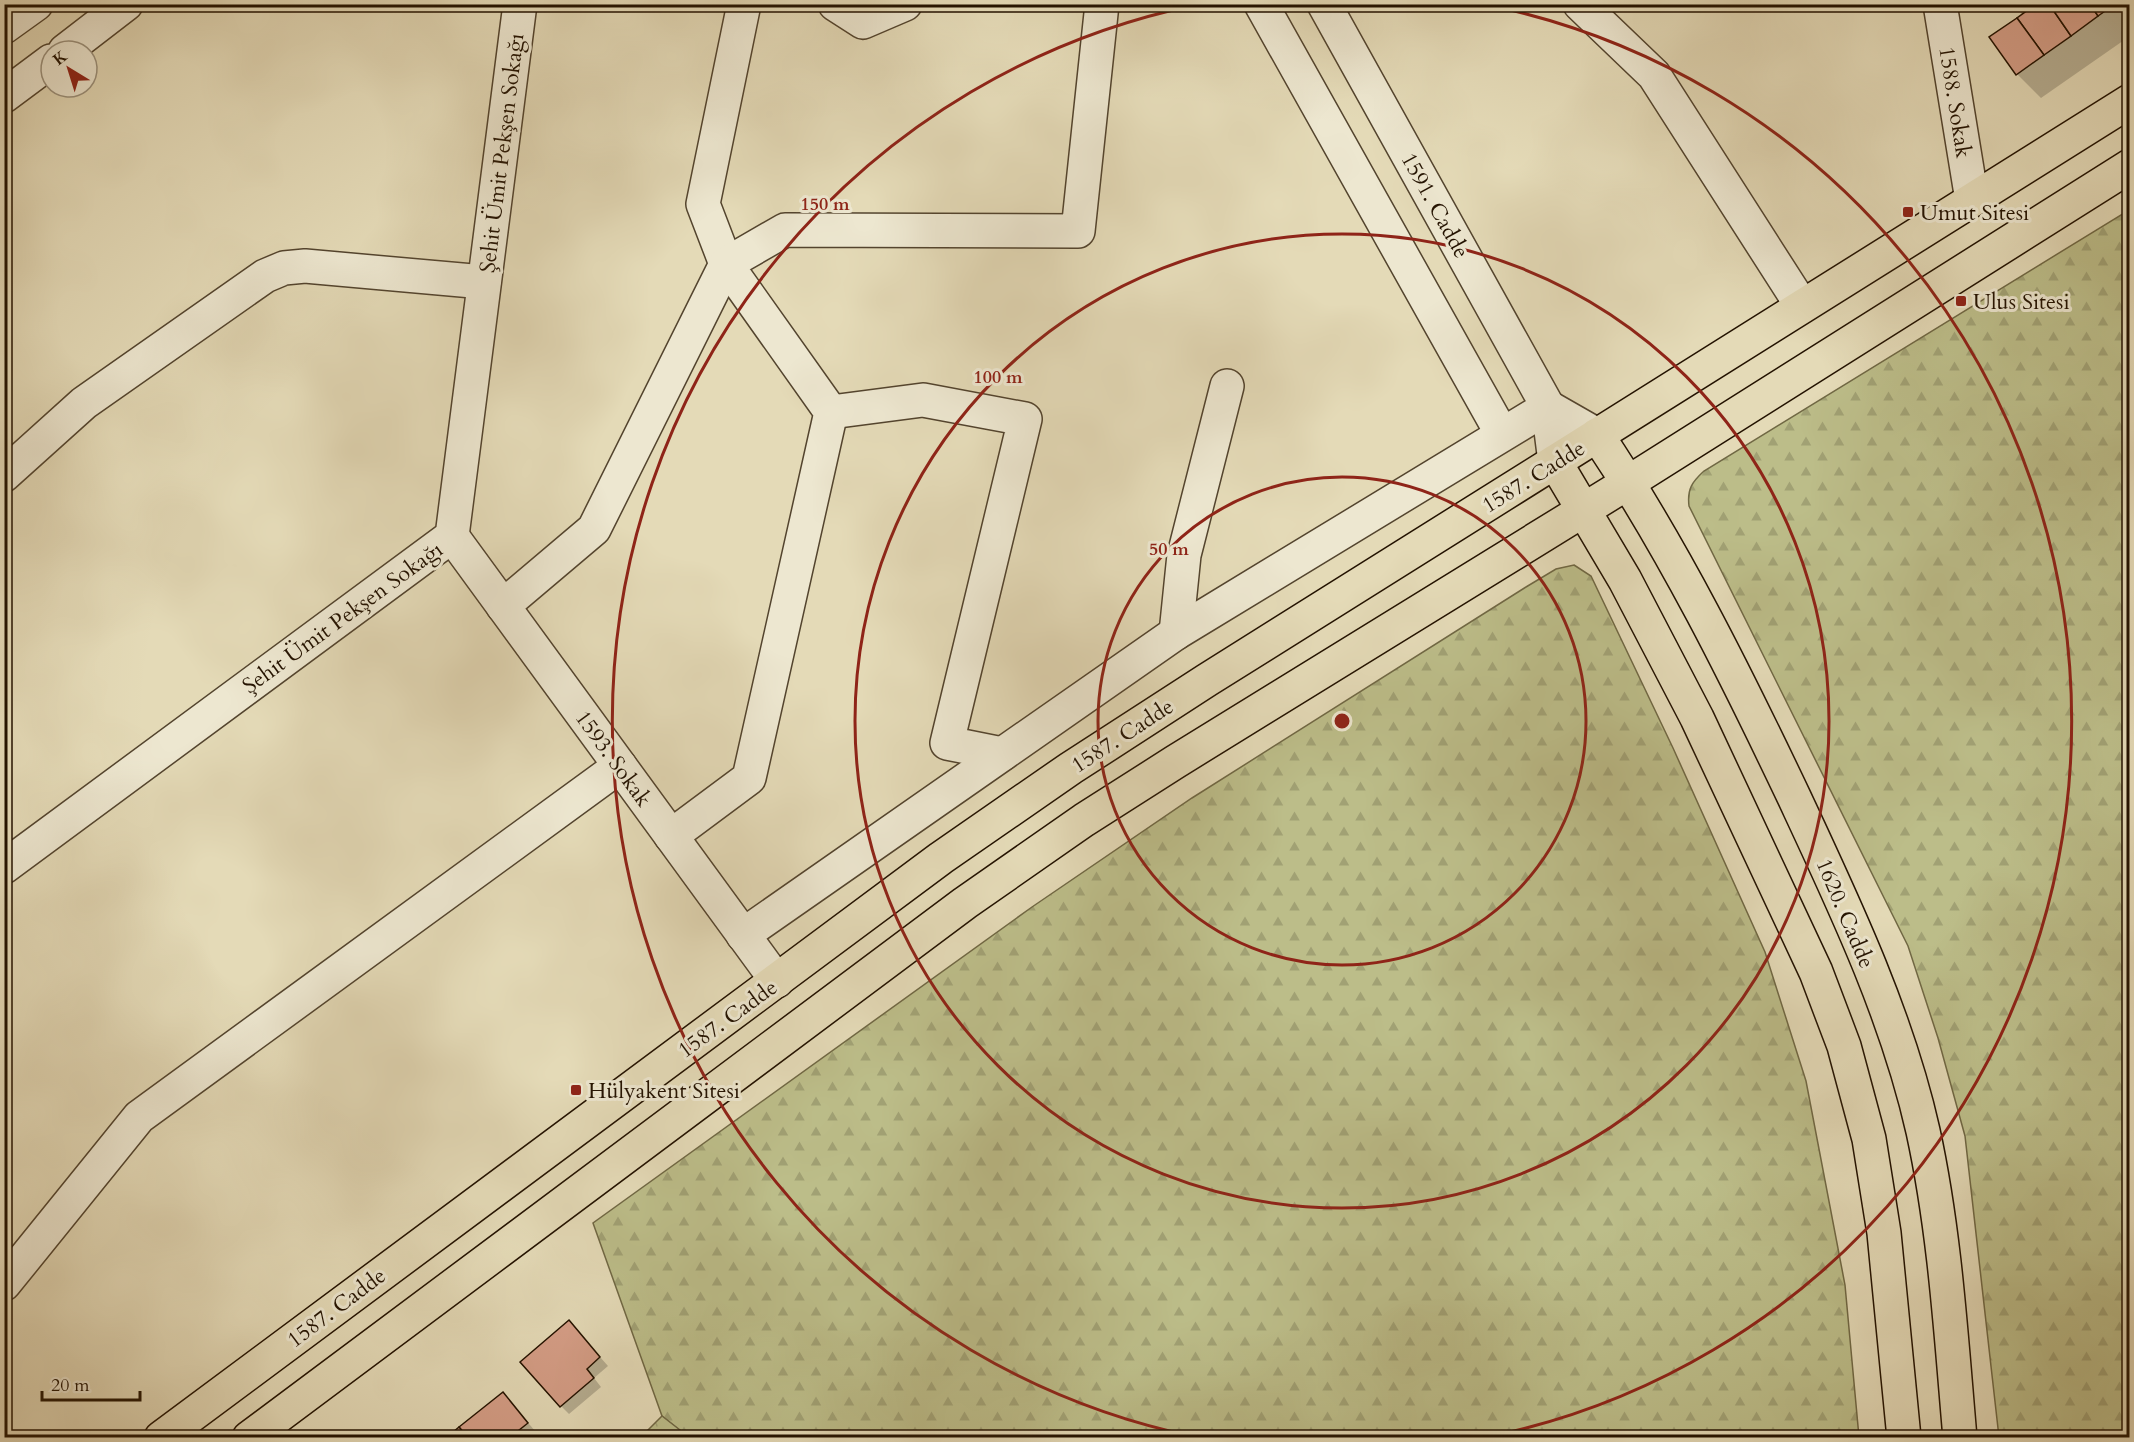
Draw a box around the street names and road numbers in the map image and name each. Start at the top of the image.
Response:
street label: Şehit Ümit Pekşen Sokağı [472,32,532,275]
street label: 1588. Sokak [1931,44,1979,160]
street label: 1591. Cadde [1394,147,1476,264]
street label: 1587. Cadde [1476,433,1591,520]
street label: Şehit Ümit Pekşen Sokağı [236,535,449,701]
street label: 1587. Cadde [1066,692,1179,780]
street label: 1593. Sokak [568,704,659,813]
street label: 1620. Cadde [1809,854,1882,973]
street label: 1587. Cadde [672,972,783,1065]
street label: 1587. Cadde [281,1261,392,1355]

